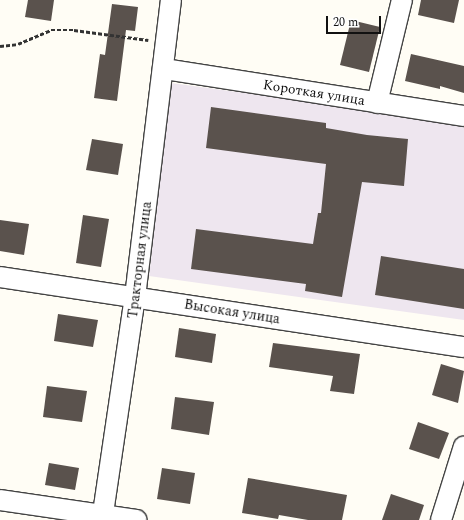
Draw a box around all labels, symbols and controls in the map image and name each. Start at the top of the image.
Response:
scale bar [328,8,383,34]
text: 20 m [333,13,358,32]
street label: Короткая улица [262,77,366,109]
street label: Тракторная улица [124,201,156,319]
street label: Высокая улица [183,296,281,328]

